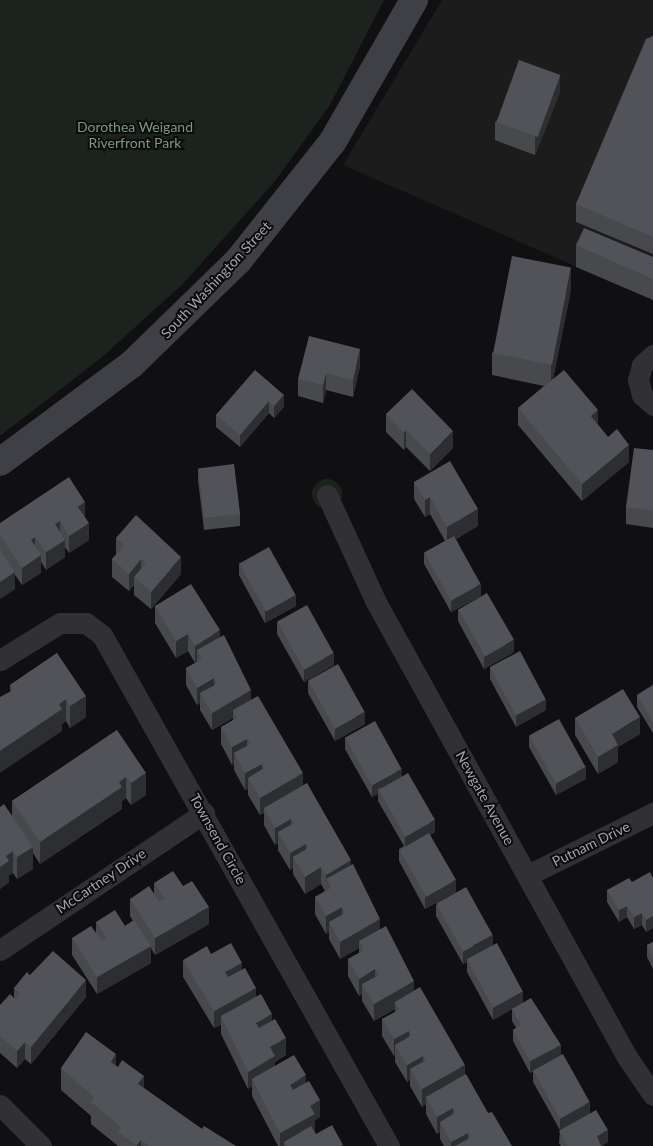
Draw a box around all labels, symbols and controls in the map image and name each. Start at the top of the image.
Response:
park label: Dorothea Weigand Riverfront Park [77,119,193,152]
street label: South Washington Street [157,218,275,342]
street label: Newgate Avenue [452,748,518,848]
street label: Townsend Circle [186,791,250,887]
street label: Putnam Drive [549,818,633,870]
street label: McCartney Drive [53,845,149,917]

